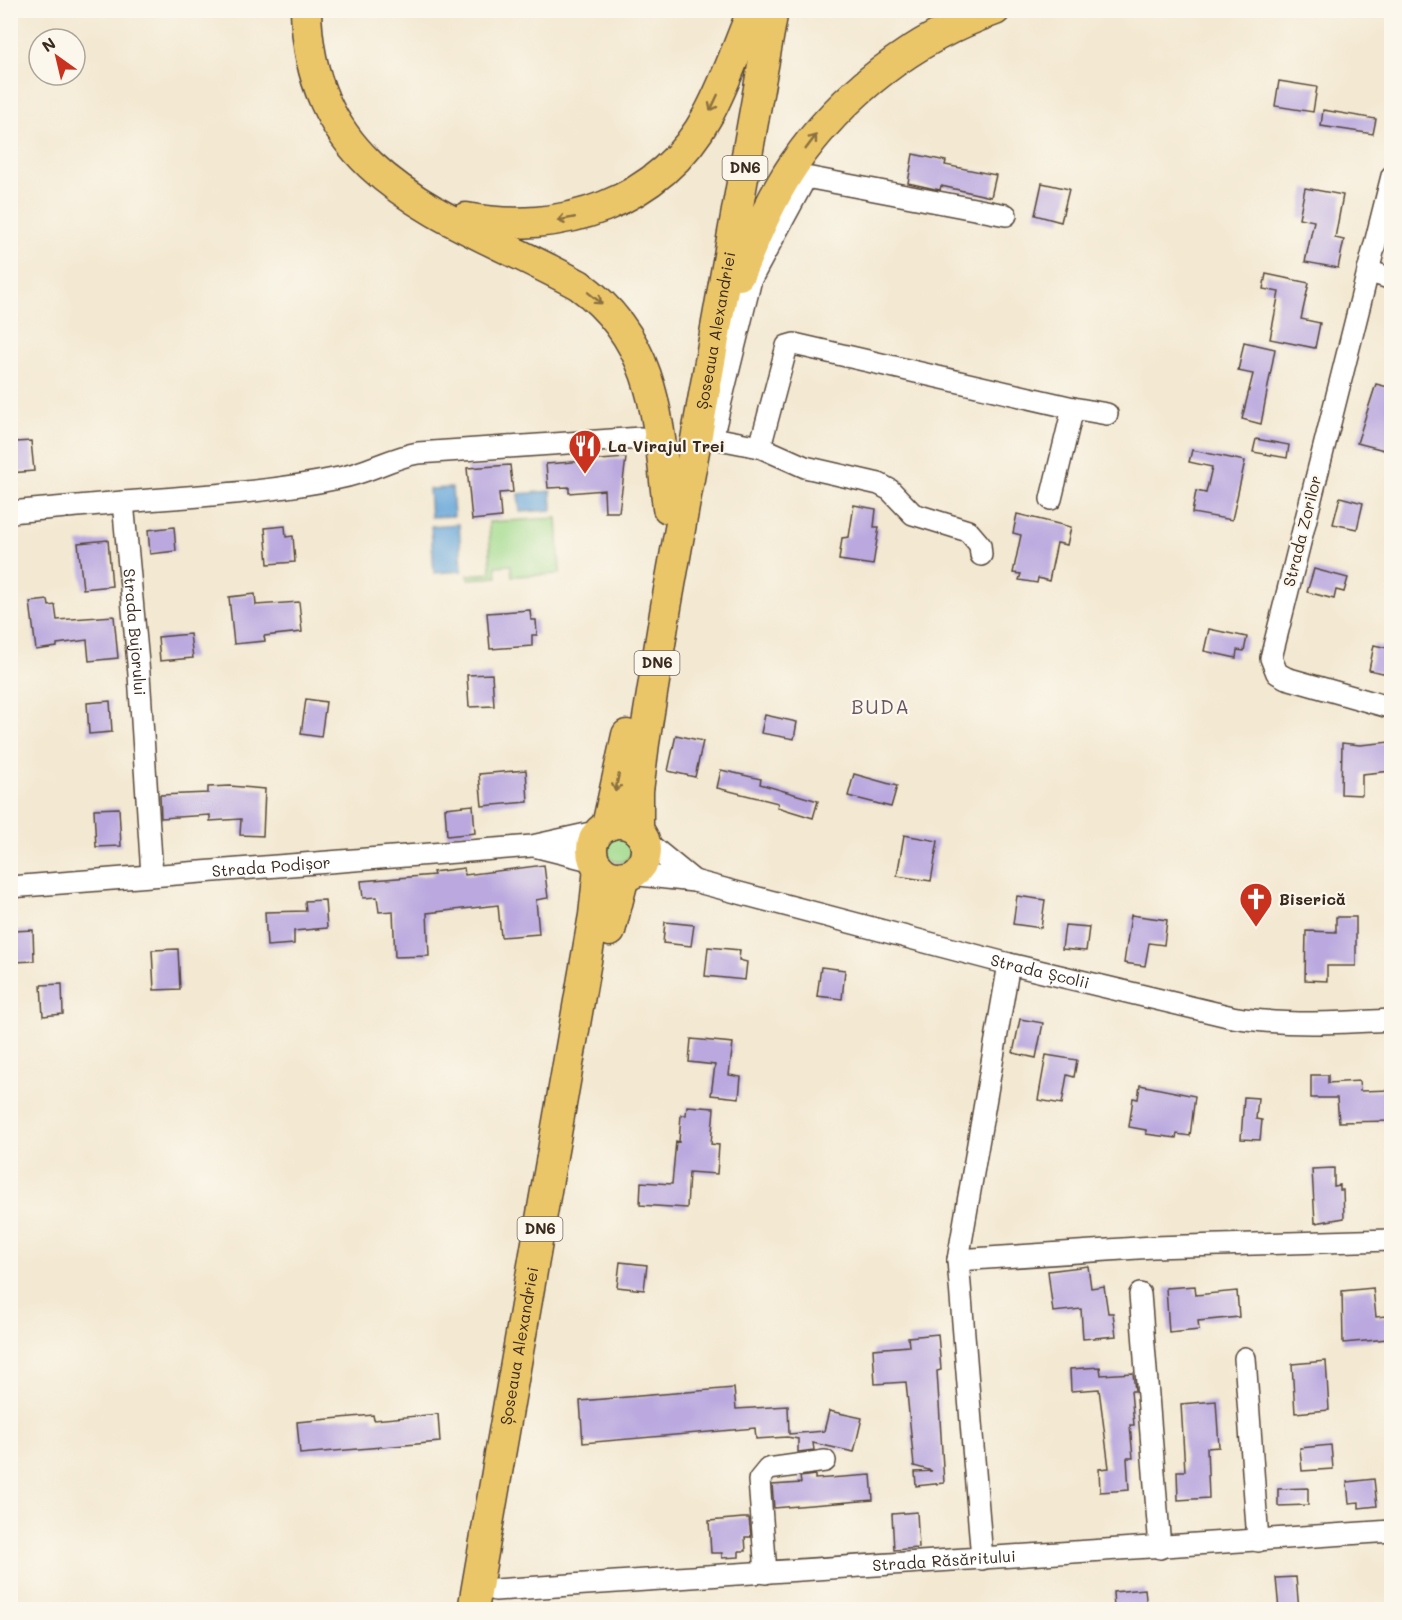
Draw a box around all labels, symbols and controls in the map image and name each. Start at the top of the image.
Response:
north arrow [27,27,87,87]
text: N [37,32,59,56]
one-way arrow [707,94,719,112]
one-way arrow [804,134,817,150]
road number: DN6 [722,156,768,180]
one-way arrow [557,214,576,225]
street label: Șoseaua Alexandriei [691,250,740,411]
one-way arrow [587,291,603,304]
restaurant icon: La Virajul Trei [567,428,603,475]
place label: La Virajul Trei [608,435,725,456]
street label: Strada Zorilor [1278,473,1325,589]
street label: Strada Bujorului [119,568,151,696]
road number: DN6 [634,651,680,675]
district label: BUDA [851,693,911,719]
one-way arrow [611,773,623,792]
street label: Strada Podișor [211,851,331,881]
church icon: Biserică [1238,881,1274,928]
place label: Biserică [1279,888,1346,909]
street label: Strada Școlii [988,949,1092,993]
road number: DN6 [518,1217,562,1241]
street label: Șoseaua Alexandriei [494,1265,543,1427]
street label: Strada Răsăritului [872,1545,1016,1575]

